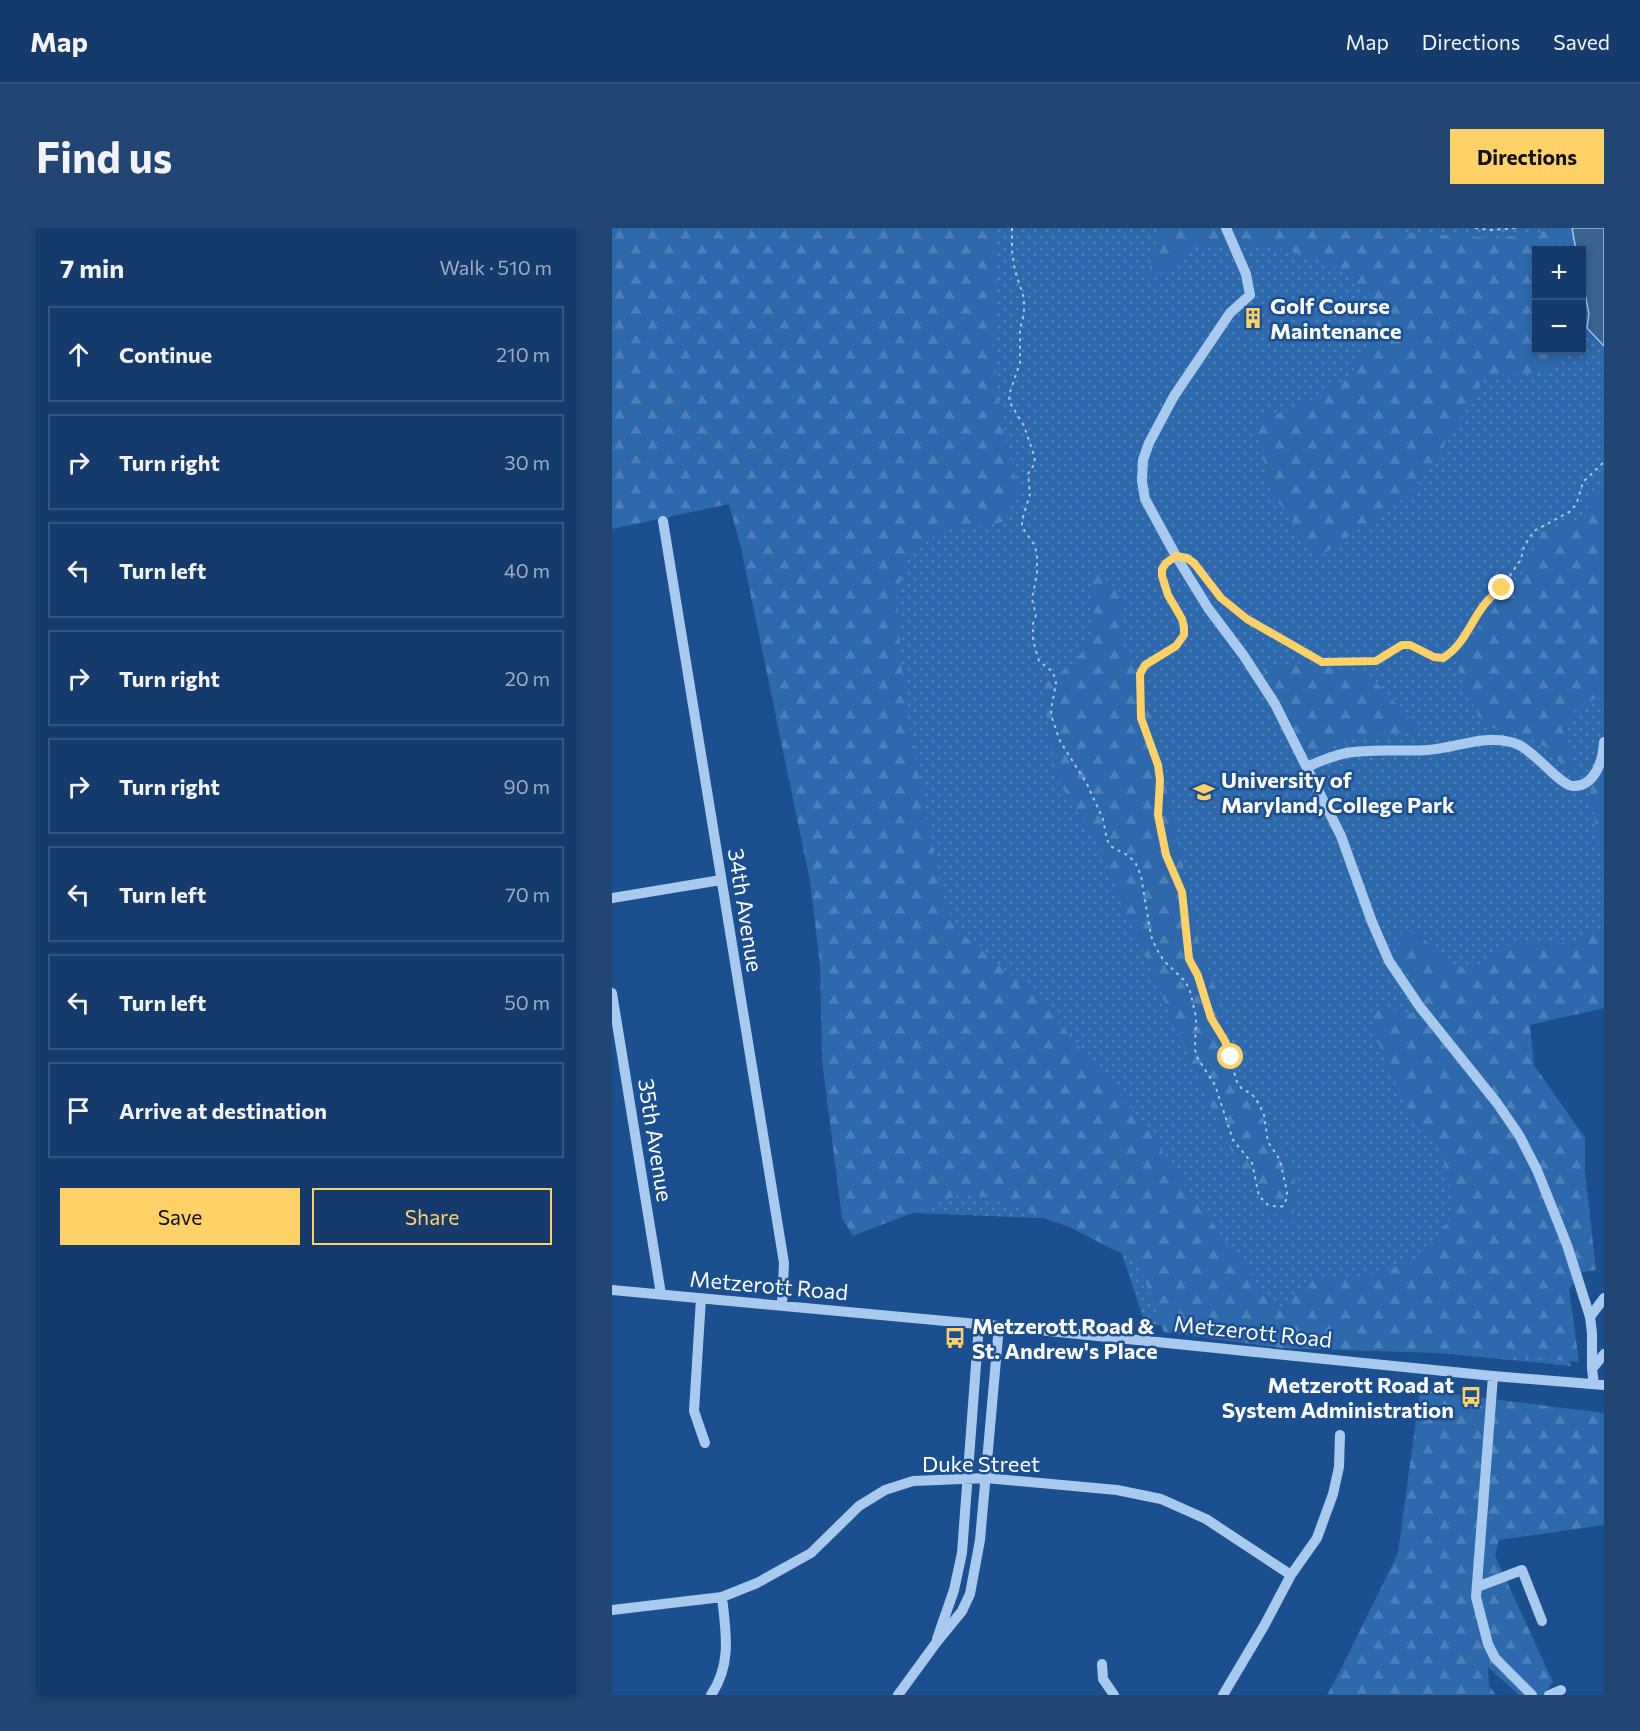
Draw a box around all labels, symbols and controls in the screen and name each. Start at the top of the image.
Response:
text: Map [30,24,88,58]
text: Map [1346,29,1389,54]
text: Directions [1422,29,1520,54]
text: Saved [1553,29,1610,54]
button: Directions [1450,129,1604,184]
text: Find us [36,130,172,182]
map controls [1532,246,1586,354]
button: + [1532,246,1586,300]
text: 7 min [60,252,124,283]
text: Walk · 510 m [440,255,552,279]
place label: Golf Course Maintenance [1270,292,1402,344]
button: − [1532,300,1586,354]
building icon: Golf Course Maintenance [1241,306,1265,330]
icon: ahead [62,338,95,371]
text: Continue [119,341,212,368]
text: 210 m [496,342,550,366]
icon: right [62,446,95,479]
text: Turn right [119,449,220,476]
text: 30 m [504,450,550,474]
icon: left [62,554,95,587]
text: Turn left [119,557,206,584]
text: 40 m [504,558,550,582]
route end [1488,574,1514,600]
icon: right [62,662,95,695]
text: Turn right [119,665,220,692]
text: 20 m [505,666,550,690]
place label: University of Maryland, College Park [1221,766,1455,818]
icon: right [62,770,95,803]
text: Turn right [119,773,220,800]
text: 90 m [504,774,550,798]
school or university icon: University of Maryland, College Park [1192,780,1216,804]
street label: 34th Avenue [723,846,769,974]
icon: left [62,878,95,911]
text: Turn left [119,881,206,908]
text: 70 m [505,882,550,906]
icon: left [62,986,95,1019]
text: Turn left [119,989,206,1016]
text: 50 m [504,990,550,1014]
route start [1217,1043,1243,1069]
street label: 35th Avenue [633,1076,679,1204]
icon: arrive [62,1094,95,1127]
text: Arrive at destination [119,1097,327,1124]
button: Save [60,1188,300,1245]
button: Share [312,1188,552,1245]
street label: Metzerott Road [689,1265,849,1305]
street label: Metzerott Road [1173,1309,1333,1353]
place label: Metzerott Road & St. Andrew's Place [972,1312,1158,1364]
bus stop icon: Metzerott Road & St. Andrew's Place [943,1326,967,1350]
place label: Metzerott Road at System Administration [1222,1371,1454,1423]
bus stop icon: Metzerott Road at System Administration [1459,1385,1483,1409]
street label: Duke Street [922,1450,1040,1477]

